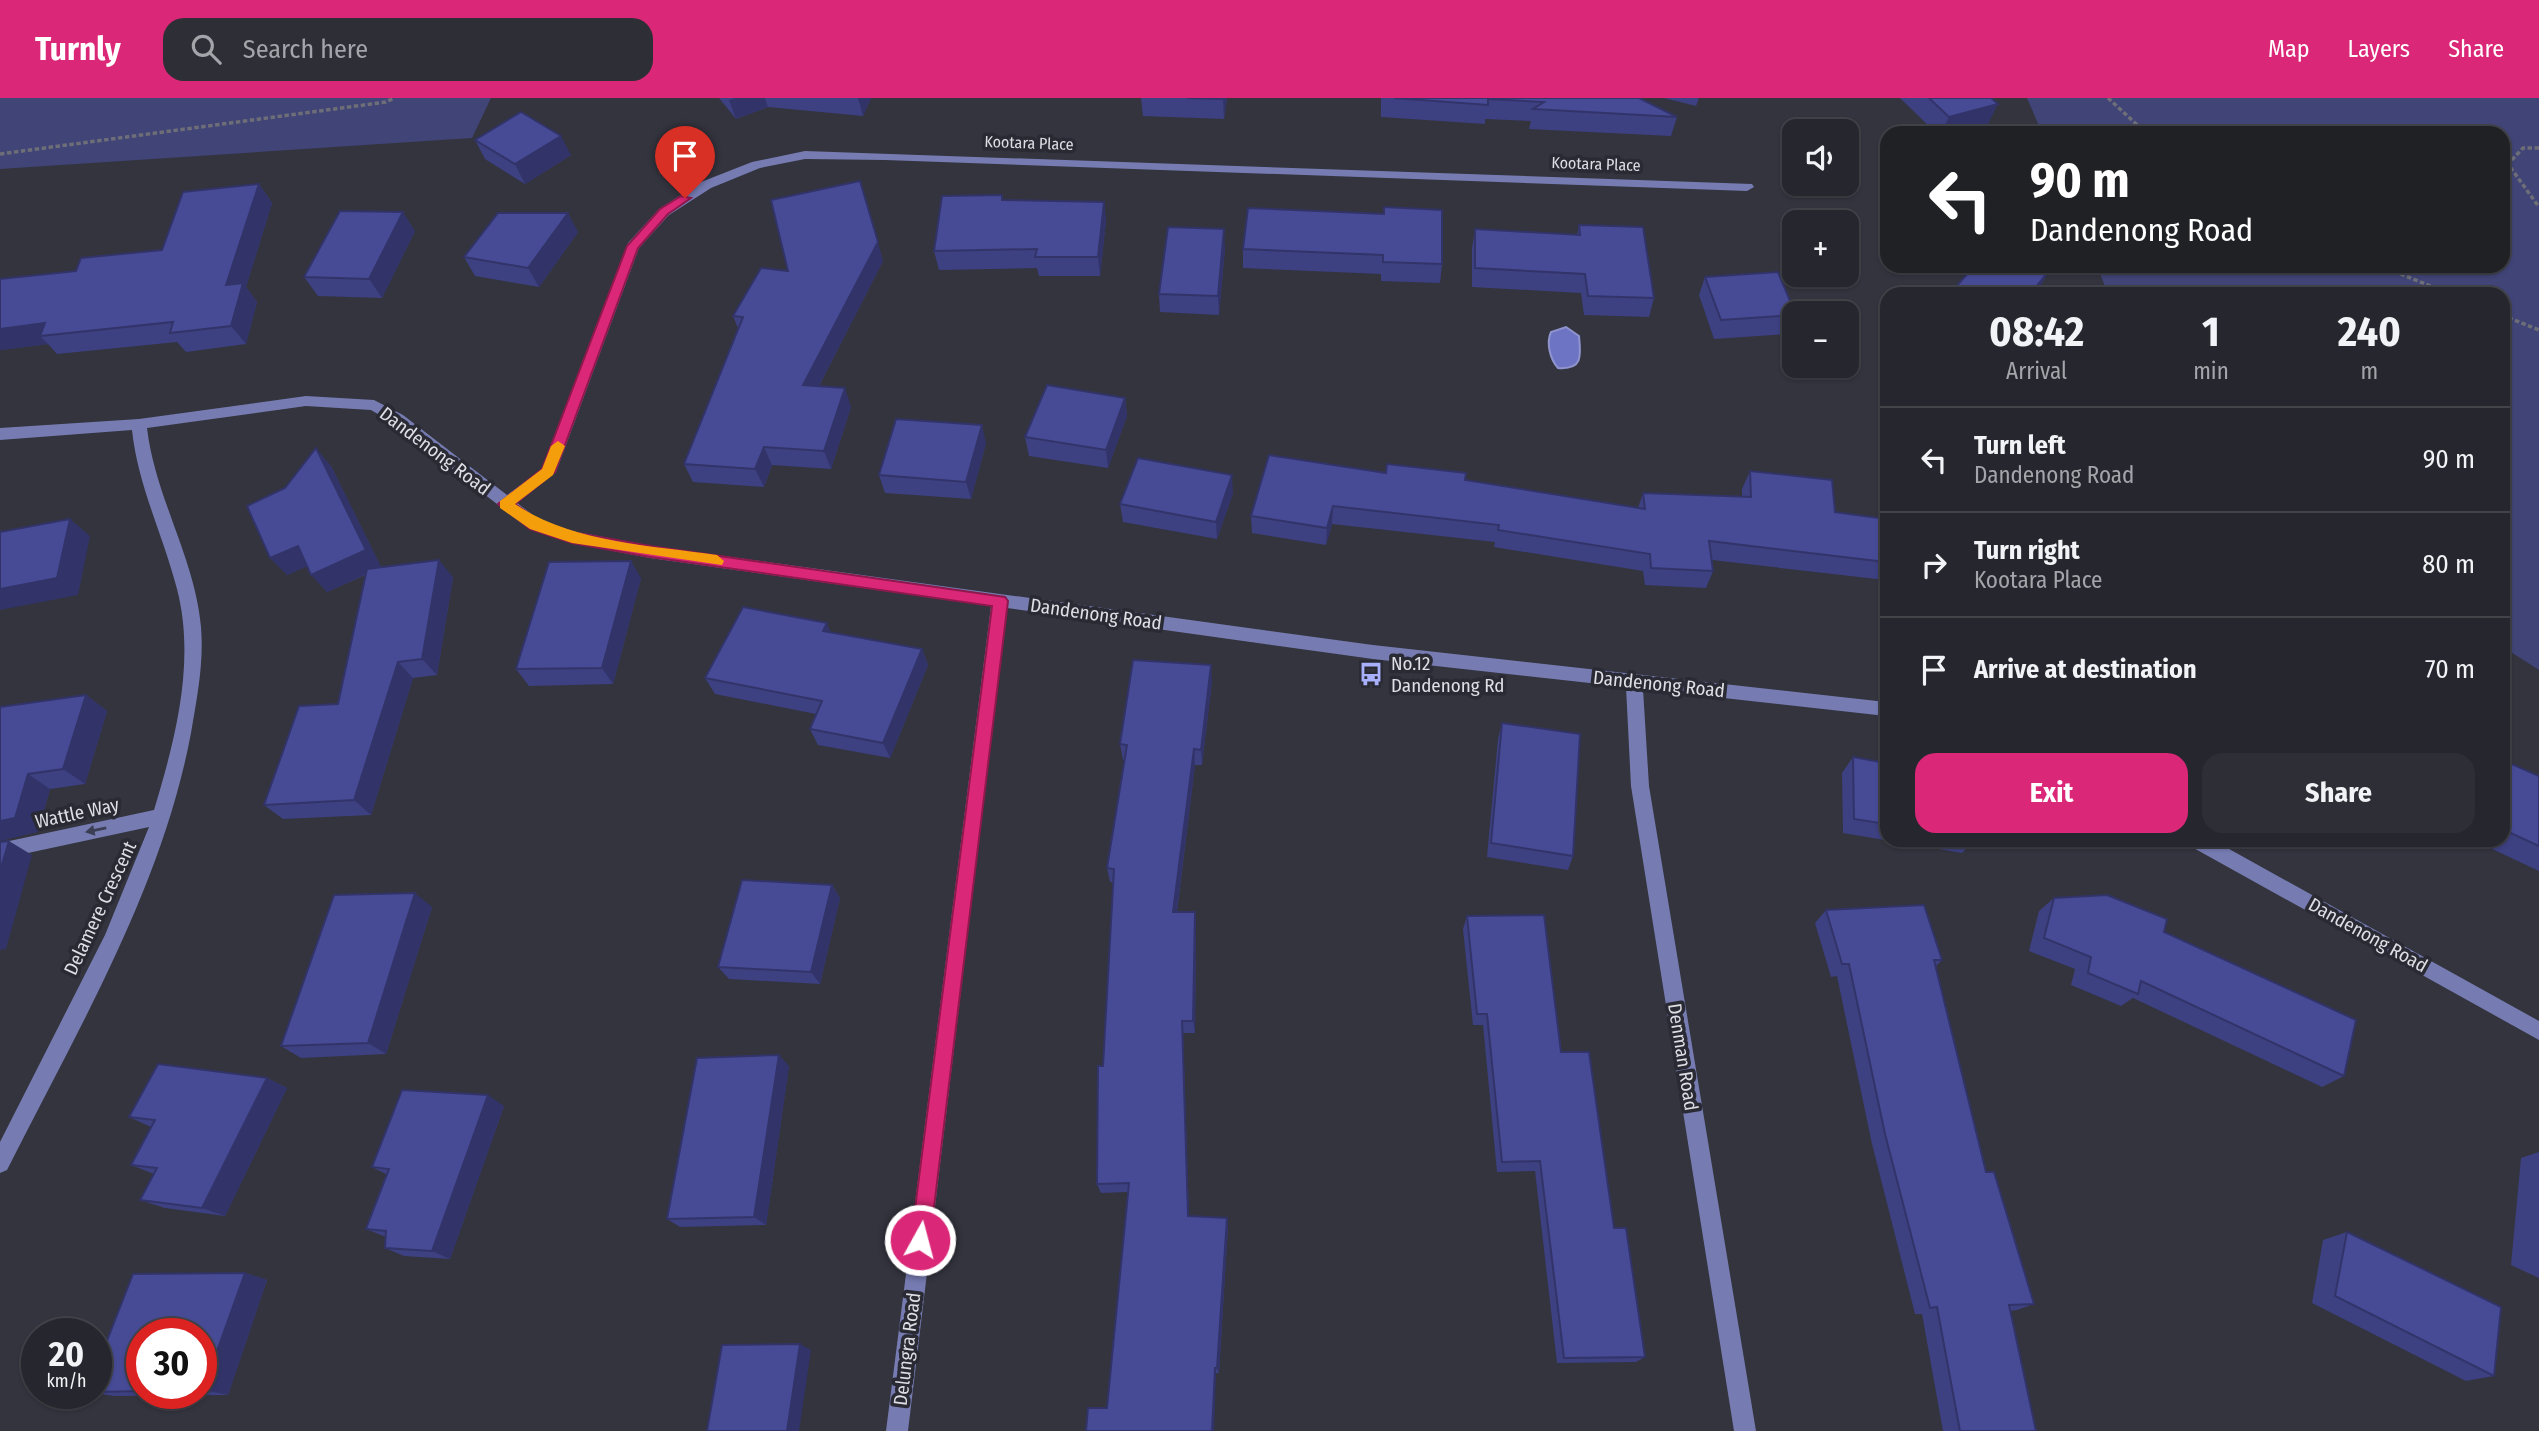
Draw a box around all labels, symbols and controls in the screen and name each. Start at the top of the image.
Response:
search box [163,18,653,81]
text: Turnly [35,29,121,69]
icon: search [187,30,225,68]
text: Search here [243,34,368,65]
text: Map [2268,35,2310,63]
text: Layers [2348,35,2410,63]
text: Share [2448,35,2504,63]
map controls [1782,119,1859,378]
button: sound [1782,119,1859,196]
pin [655,126,715,198]
street label: Kootara Place [984,132,1074,154]
icon: arrive [666,137,704,175]
text: 90 m [2030,151,2130,210]
street label: Kootara Place [1551,153,1641,175]
icon: left [1915,154,2006,245]
button: + [1782,210,1859,287]
text: Dandenong Road [2030,211,2253,249]
button: − [1782,301,1859,378]
text: 08:42 [1989,307,2084,357]
text: 1 [2202,307,2220,357]
text: 240 [2338,307,2401,357]
text: Arrival [2006,357,2067,385]
text: min [2193,357,2229,385]
text: m [2361,357,2378,385]
street label: Dandenong Road [375,402,495,500]
text: Turn left [1974,430,2066,461]
icon: left [1915,441,1953,479]
text: 90 m [2423,444,2475,475]
text: Dandenong Road [1974,461,2134,489]
text: Turn right [1974,535,2080,566]
icon: right [1915,546,1953,584]
text: 80 m [2422,549,2475,580]
text: Kootara Place [1974,566,2102,594]
street label: Dandenong Road [1029,593,1163,635]
icon: arrive [1915,651,1953,689]
place label: No.12 Dandenong Rd [1391,652,1504,697]
text: Arrive at destination [1974,654,2197,685]
text: 70 m [2425,654,2475,685]
bus stop icon: No.12 Dandenong Rd [1357,660,1385,688]
street label: Dandenong Road [1592,666,1726,702]
button: Exit [1915,753,2188,833]
button: Share [2202,753,2475,833]
street label: Wattle Way [33,793,122,833]
one-way arrow [85,825,107,836]
street label: Delamere Crescent [59,837,141,979]
street label: Dandenong Road [2304,893,2432,977]
street label: Denman Road [1663,1002,1703,1112]
position arrow [883,1203,957,1277]
street label: Delungra Road [889,1291,925,1407]
speed limit sign: 30 [126,1318,217,1409]
text: 20 [49,1333,84,1375]
text: km/h [46,1370,87,1392]

